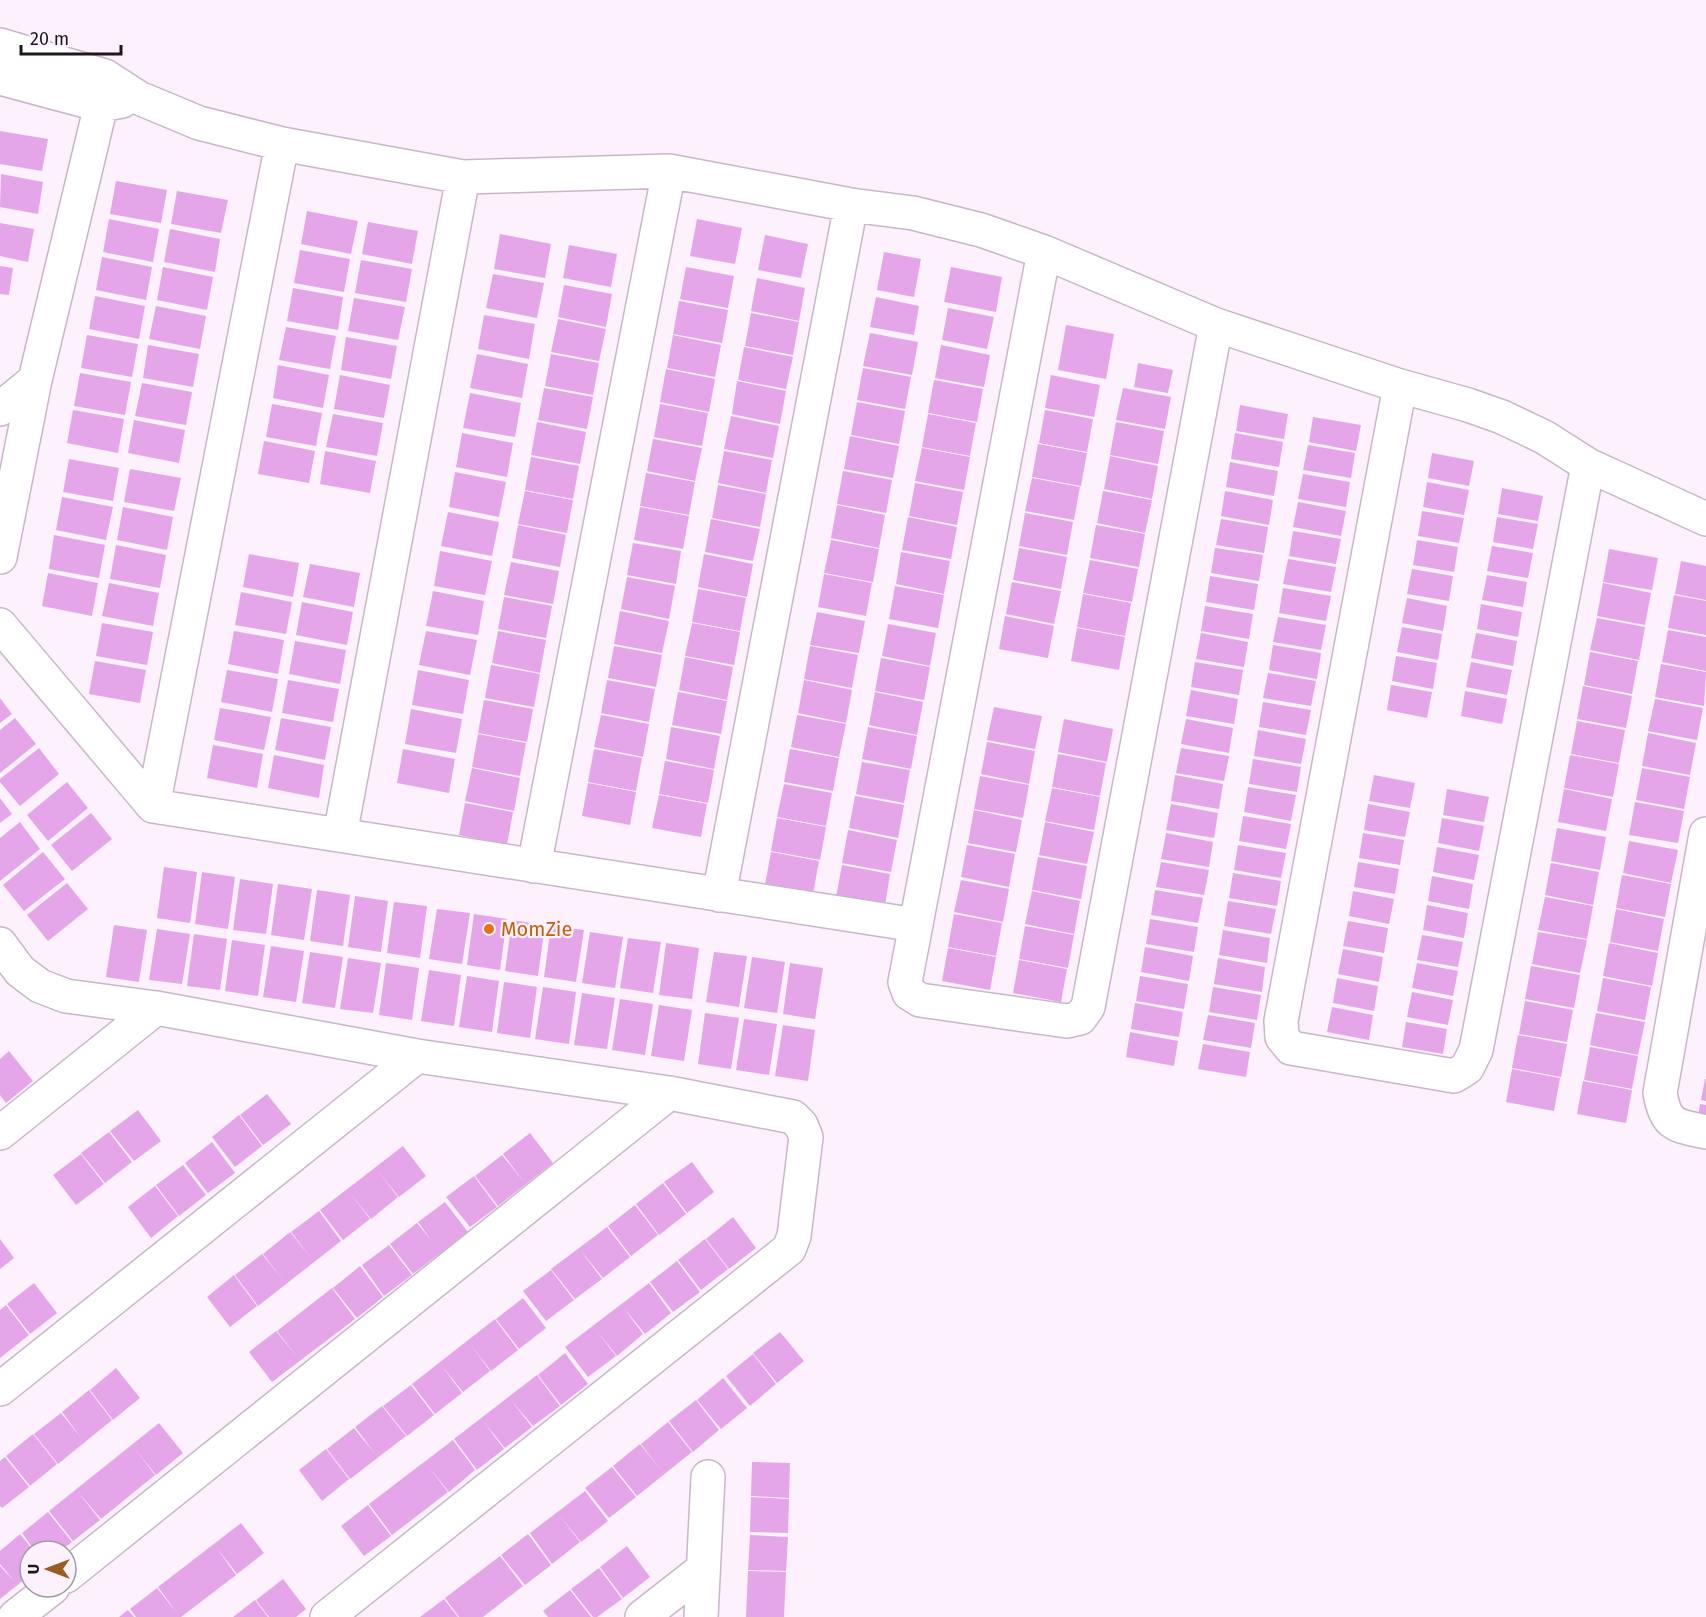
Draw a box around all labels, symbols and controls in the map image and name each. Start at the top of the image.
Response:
scale bar [21,18,122,56]
text: 20 m [30,28,69,50]
place label: MomZie [501,917,572,941]
marker: MomZie [482,922,496,936]
north arrow [18,1539,78,1599]
text: U [24,1564,43,1574]

